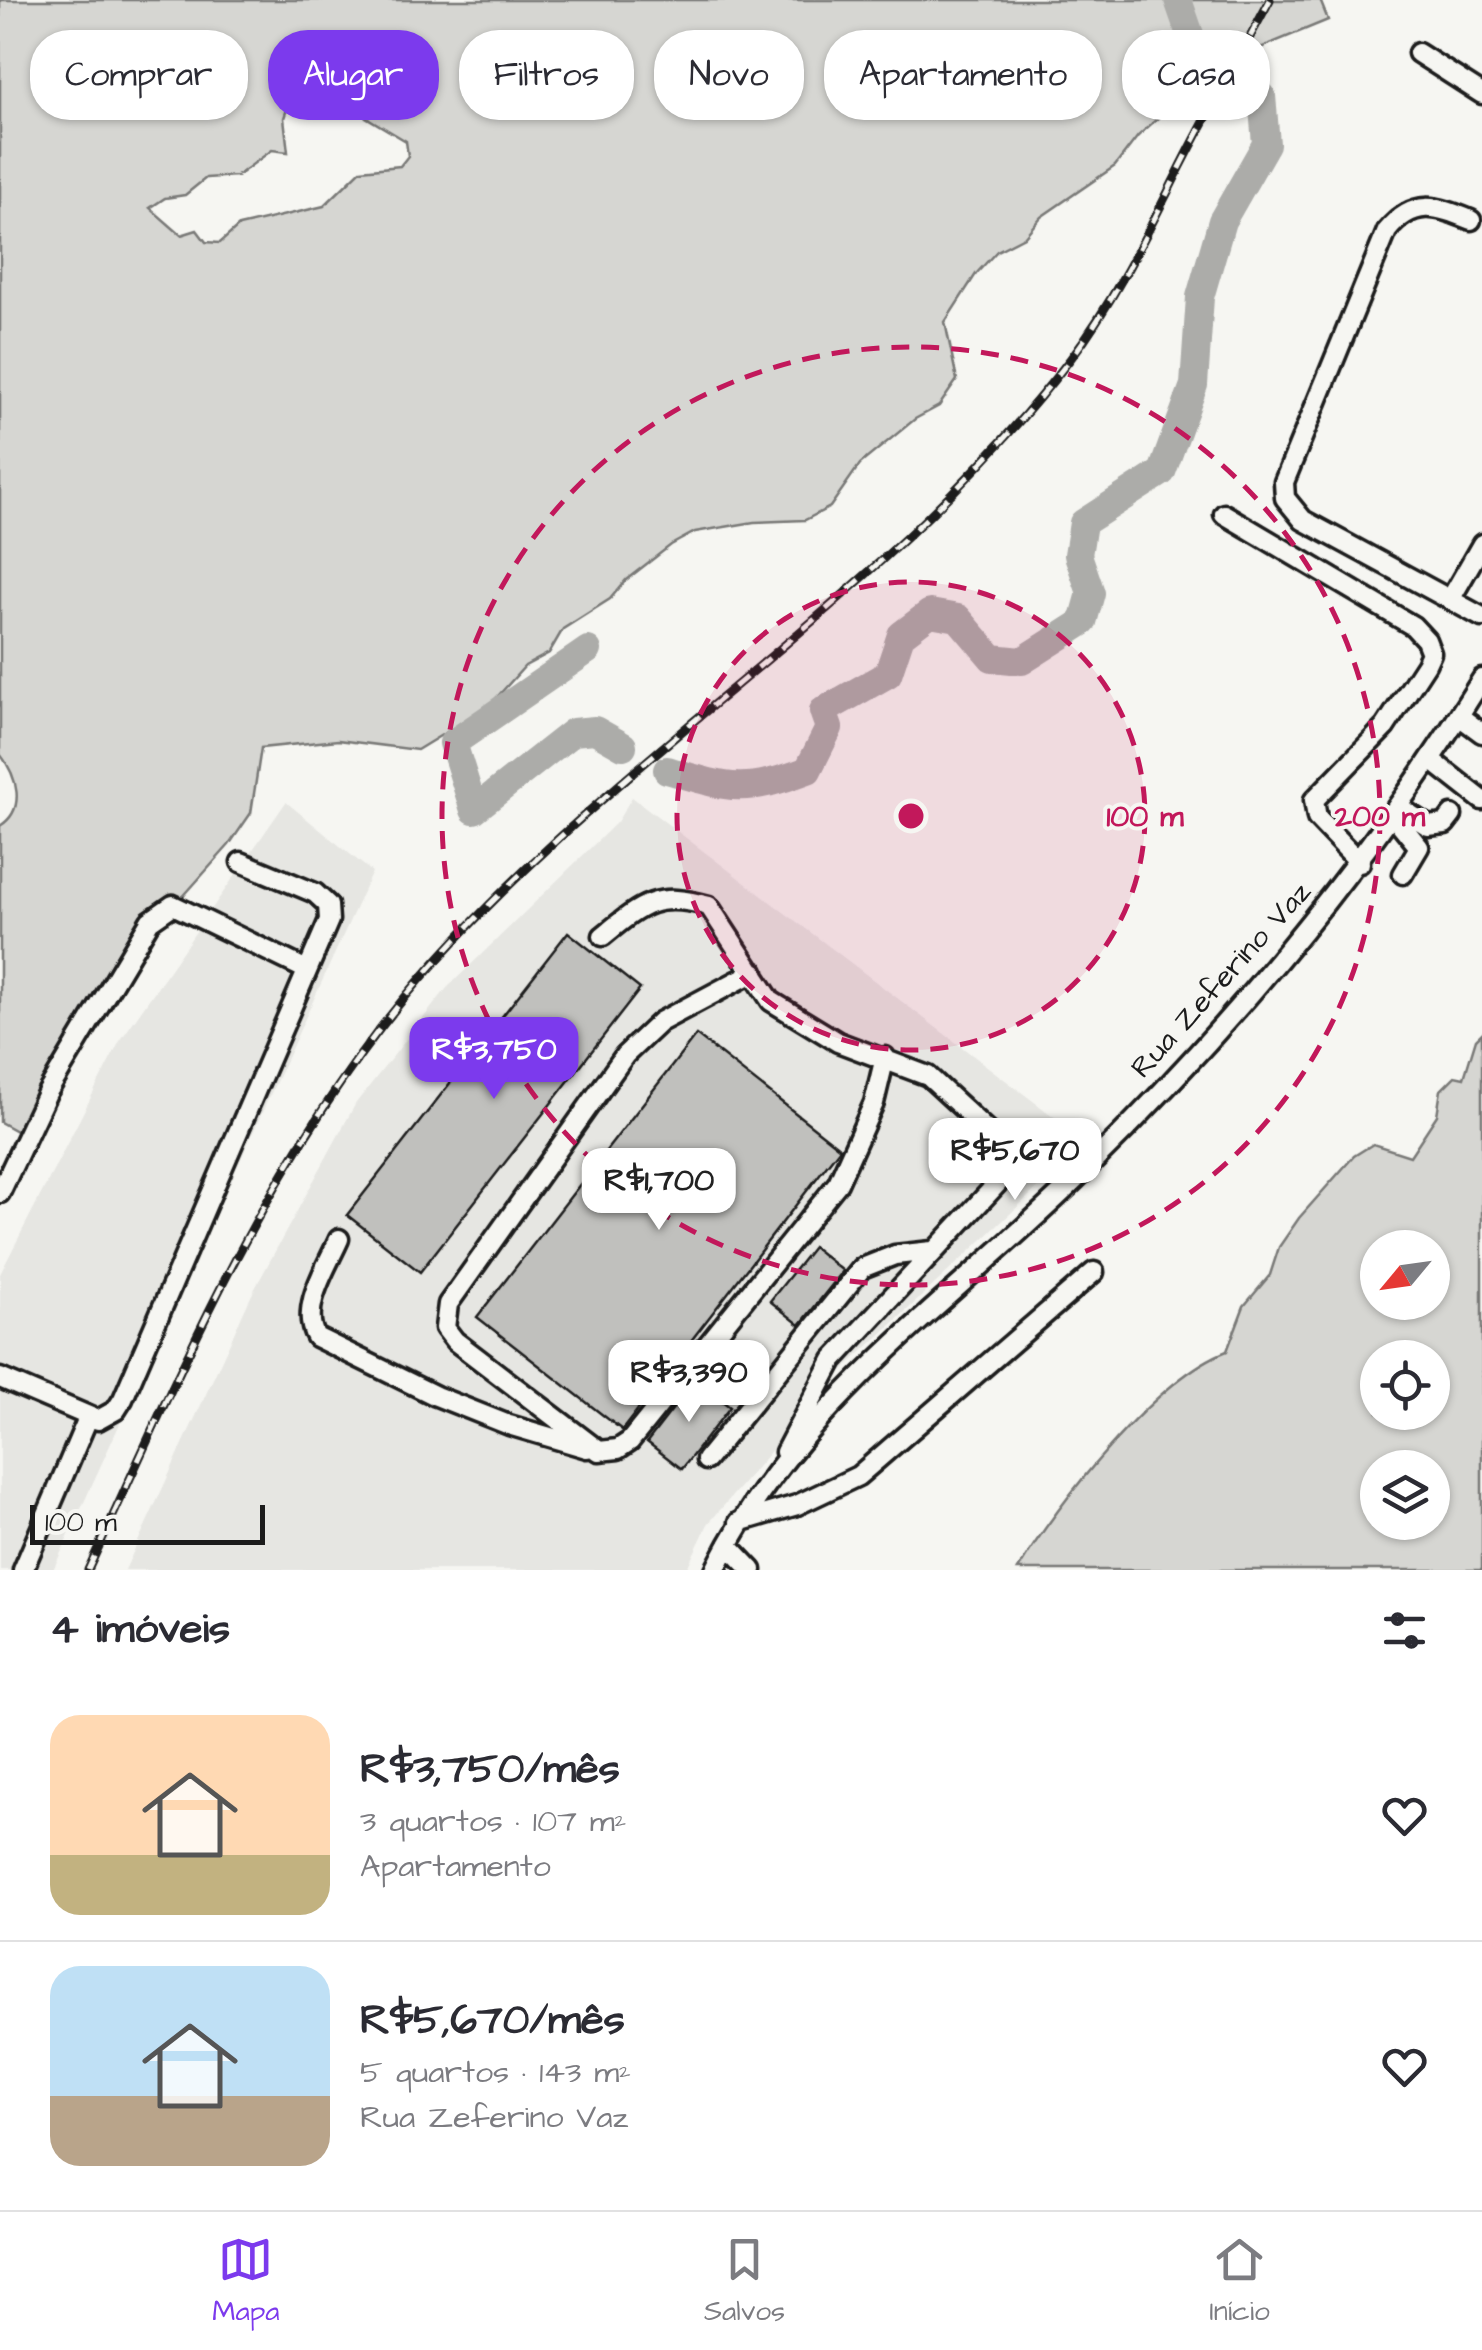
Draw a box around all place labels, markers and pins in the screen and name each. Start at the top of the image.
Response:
centre of rings [893,798,929,834]
pin: R$3,750 [402,1017,586,1102]
pin: R$5,670 [923,1118,1107,1203]
pin: R$1,700 [567,1148,751,1233]
pin: R$3,390 [597,1340,781,1425]

